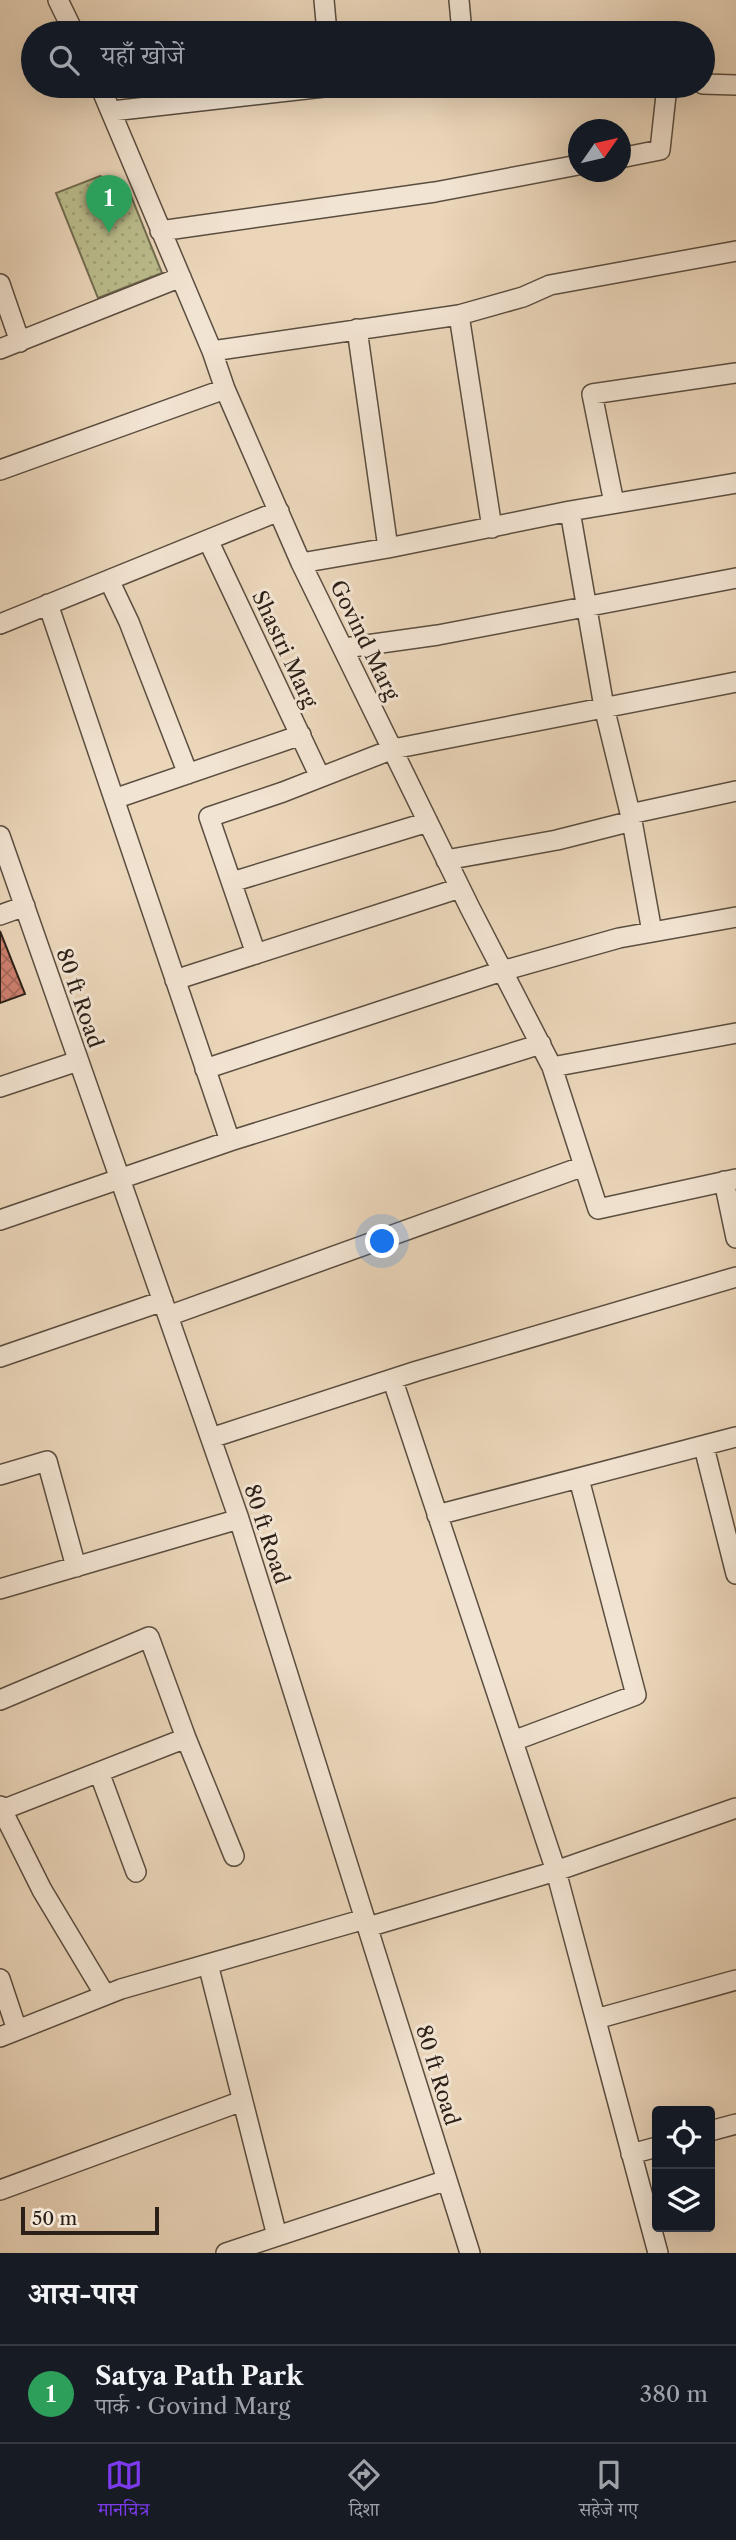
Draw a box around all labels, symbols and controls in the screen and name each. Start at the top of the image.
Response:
search box [21,21,715,98]
text: यहाँ खोजें [101,39,184,71]
icon: search [45,41,83,79]
north arrow [568,119,631,182]
pin: 1 [86,175,132,233]
street label: Govind Marg [325,576,405,705]
street label: Shastri Marg [247,587,323,712]
street label: 80 ft Road [51,945,109,1051]
your location [365,1224,399,1258]
street label: 80 ft Road [239,1481,295,1587]
street label: 80 ft Road [411,2022,465,2128]
map controls [652,2106,715,2232]
button: locate [652,2106,715,2169]
button: layers [652,2169,715,2232]
scale bar [21,2204,159,2236]
text: 50 m [32,2207,77,2230]
text: आस-पास [28,2275,137,2312]
text: Satya Path Park [95,2360,303,2392]
text: 1 [46,2380,56,2408]
text: 380 m [640,2380,708,2408]
text: पार्क · Govind Marg [95,2392,290,2420]
tab: मानचित्र [98,2456,149,2528]
tab: दिशा [345,2456,383,2528]
tab: सहेजे गए [579,2456,638,2528]

